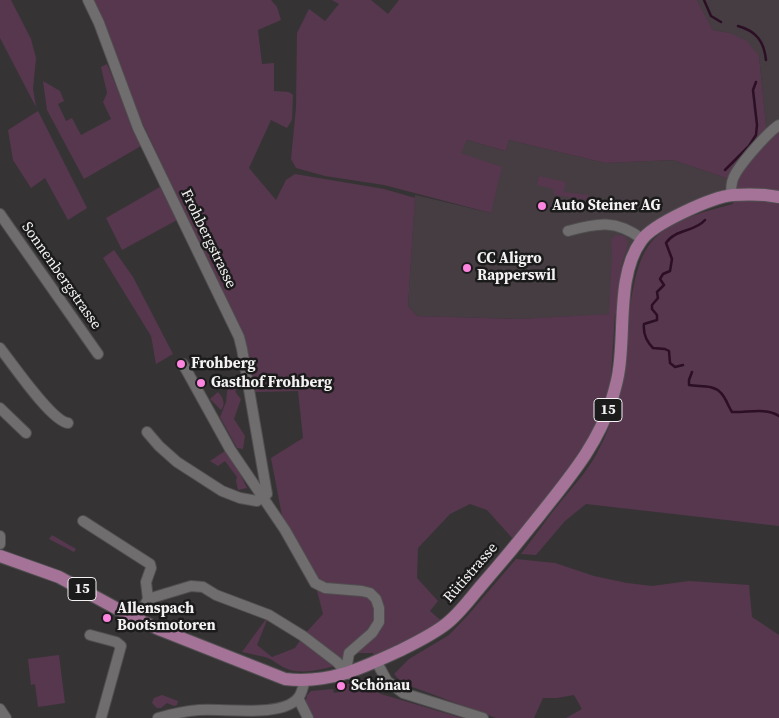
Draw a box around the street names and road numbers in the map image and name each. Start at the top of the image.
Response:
street label: Frohbergstrasse [176,187,240,291]
street label: Sonnenbergstrasse [17,219,105,333]
road number: 15 [594,398,622,422]
street label: Rütistrasse [440,539,502,607]
road number: 15 [68,578,96,600]

